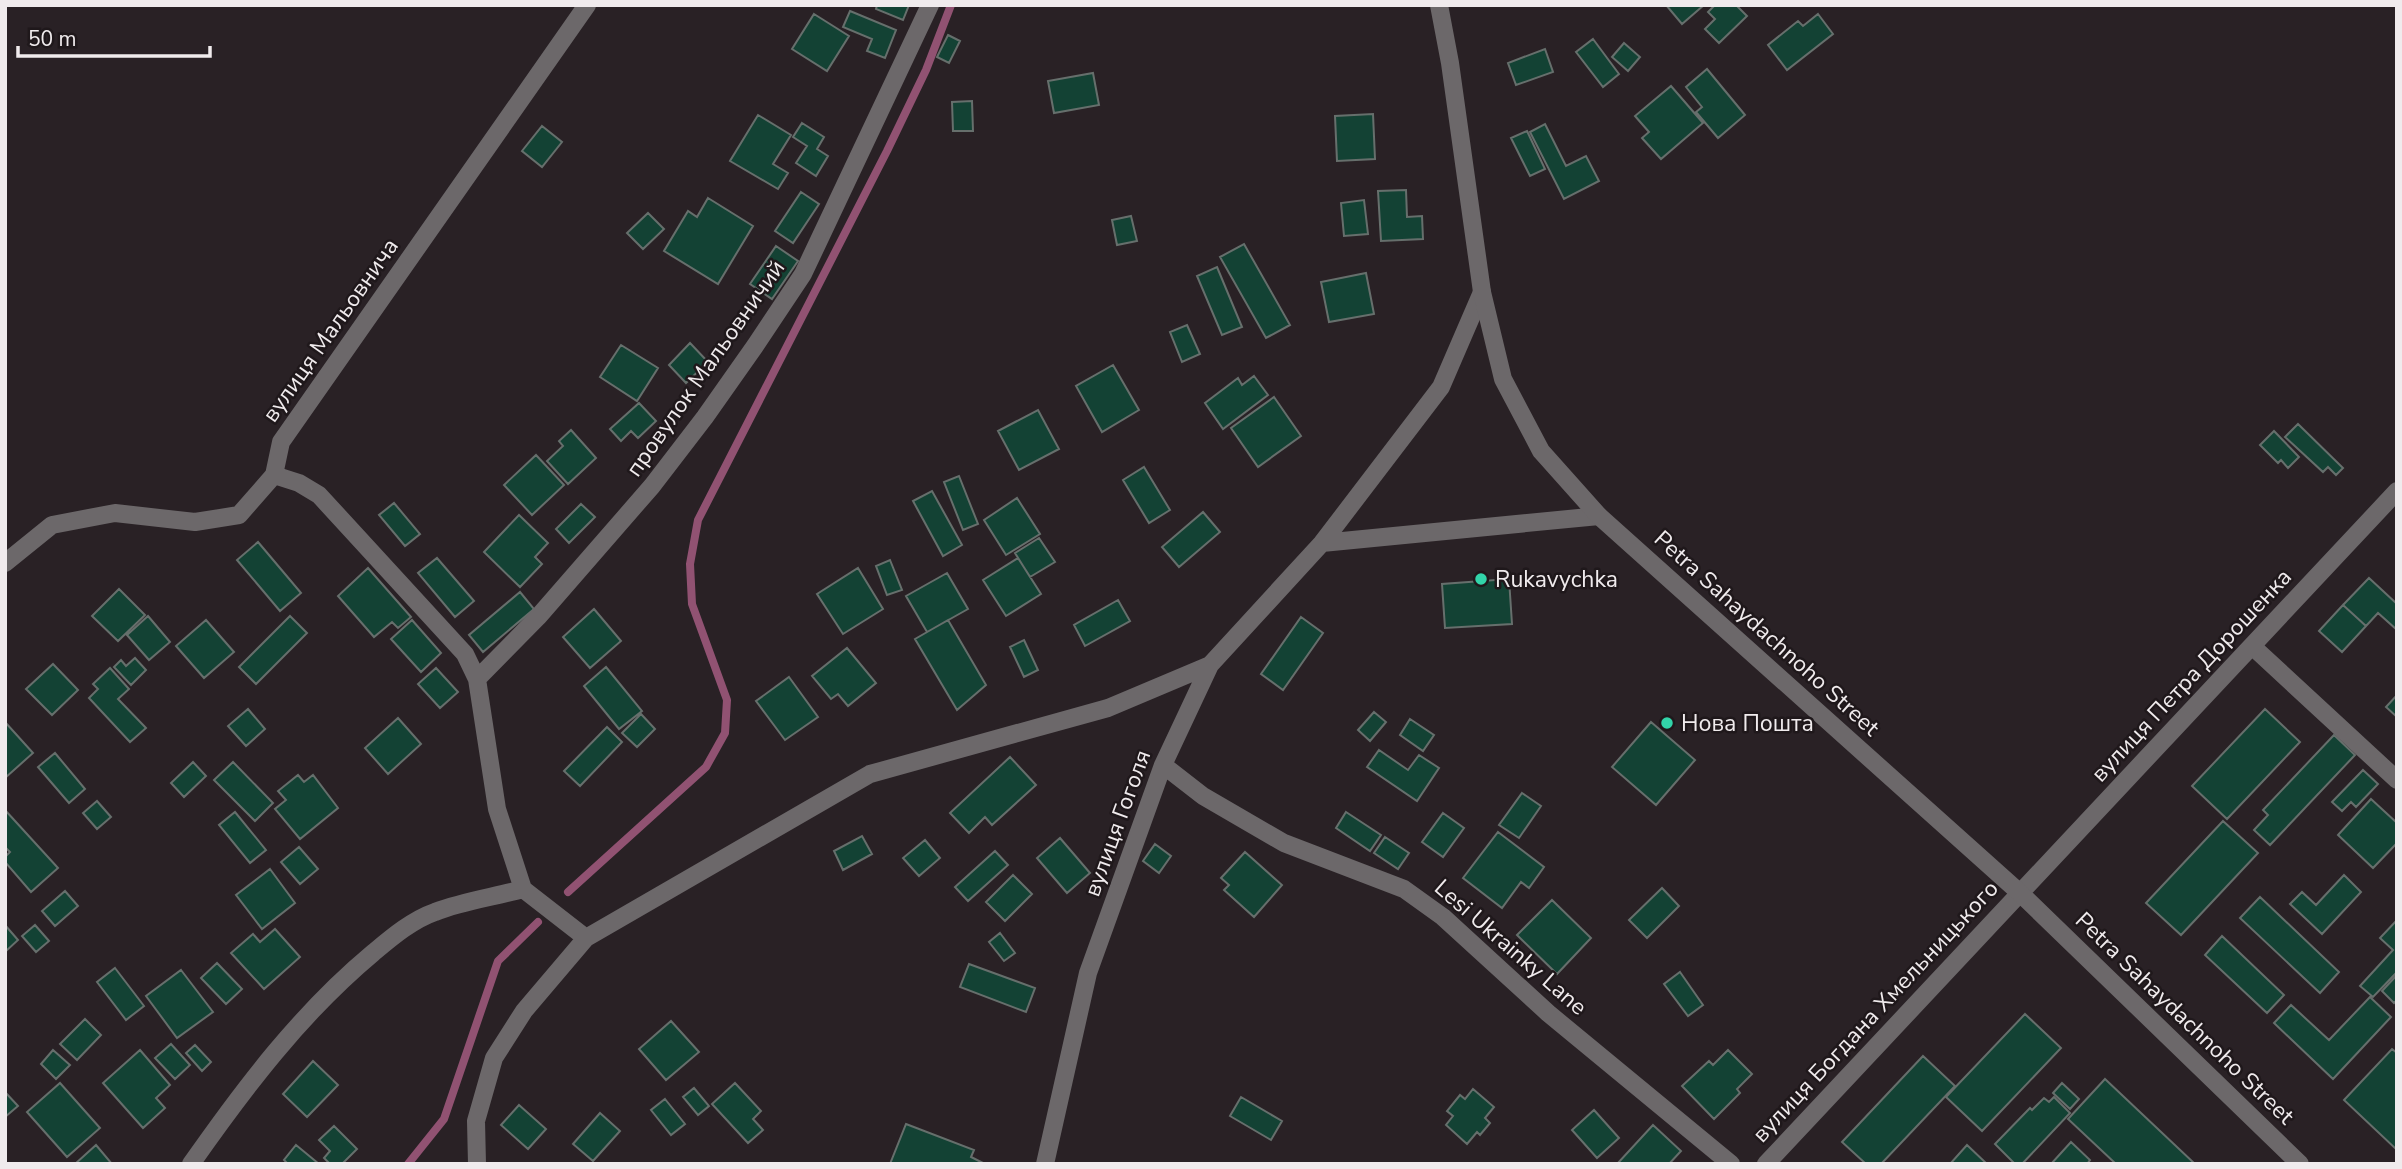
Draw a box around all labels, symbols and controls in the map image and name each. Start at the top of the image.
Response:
scale bar [18,14,210,58]
text: 50 m [28,25,77,53]
street label: вулиця Мальовнича [255,232,406,428]
street label: провулок Мальовничий [619,254,792,483]
street label: Petra Sahaydachnoho Street [1647,524,1887,744]
street label: вулиця Петра Дорошенка [2084,562,2299,789]
place label: Rukavychka [1495,564,1618,595]
marker: Rukavychka [1473,571,1489,587]
place label: Нова Пошта [1681,708,1814,739]
marker: Нова Пошта [1659,715,1675,731]
street label: вулиця Гоголя [1077,746,1158,901]
street label: Lesi Ukrainky Lane [1428,872,1594,1022]
street label: вулиця Богдана Хмельницького [1745,874,2005,1149]
street label: Petra Sahaydachnoho Street [2068,905,2302,1132]

